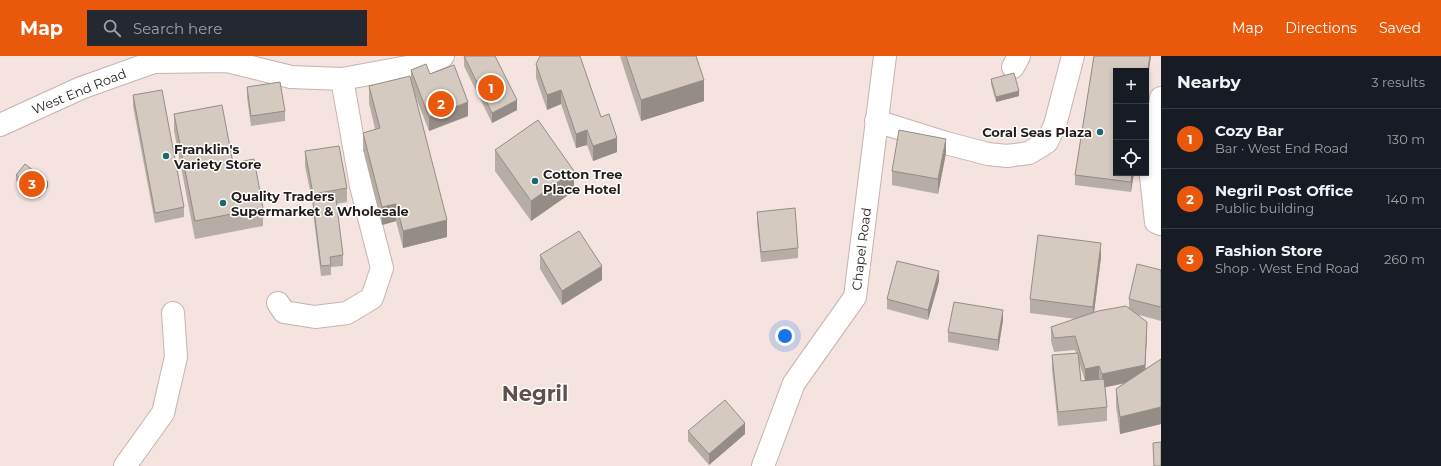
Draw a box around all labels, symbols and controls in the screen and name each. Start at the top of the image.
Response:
search box [87,10,367,46]
text: Map [20,17,63,40]
icon: search [101,17,123,39]
text: Search here [133,19,222,38]
text: Map [1232,19,1263,37]
text: Directions [1285,19,1357,37]
text: Saved [1379,19,1421,37]
street label: West End Road [29,65,129,117]
map controls [1113,68,1149,176]
button: + [1113,68,1149,104]
text: Nearby [1177,72,1241,92]
pin: 1 [478,73,504,103]
text: 3 results [1371,74,1425,90]
pin: 2 [428,89,454,119]
button: − [1113,104,1149,140]
text: Cozy Bar [1215,121,1284,140]
place label: Coral Seas Plaza [982,124,1092,140]
marker: Coral Seas Plaza [1095,127,1105,137]
text: 1 [1187,131,1193,147]
text: 130 m [1387,131,1425,147]
button: locate [1113,140,1149,176]
text: Bar · West End Road [1215,140,1348,156]
place label: Franklin's Variety Store [173,141,261,172]
marker: Franklin's Variety Store [161,151,171,161]
place label: Cotton Tree Place Hotel [543,166,623,197]
pin: 3 [19,169,45,199]
marker: Cotton Tree Place Hotel [530,176,540,186]
text: Negril Post Office [1215,181,1353,200]
place label: Quality Traders Supermarket & Wholesale [231,188,409,219]
text: 2 [1186,191,1194,207]
text: 140 m [1386,191,1425,207]
marker: Quality Traders Supermarket & Wholesale [218,198,228,208]
text: Public building [1215,200,1314,216]
street label: Chapel Road [848,207,874,291]
text: Fashion Store [1215,241,1322,260]
text: 3 [1186,251,1194,267]
text: 260 m [1384,251,1425,267]
text: Shop · West End Road [1215,260,1359,276]
your location [775,326,795,346]
district label: Negril [502,381,568,406]

